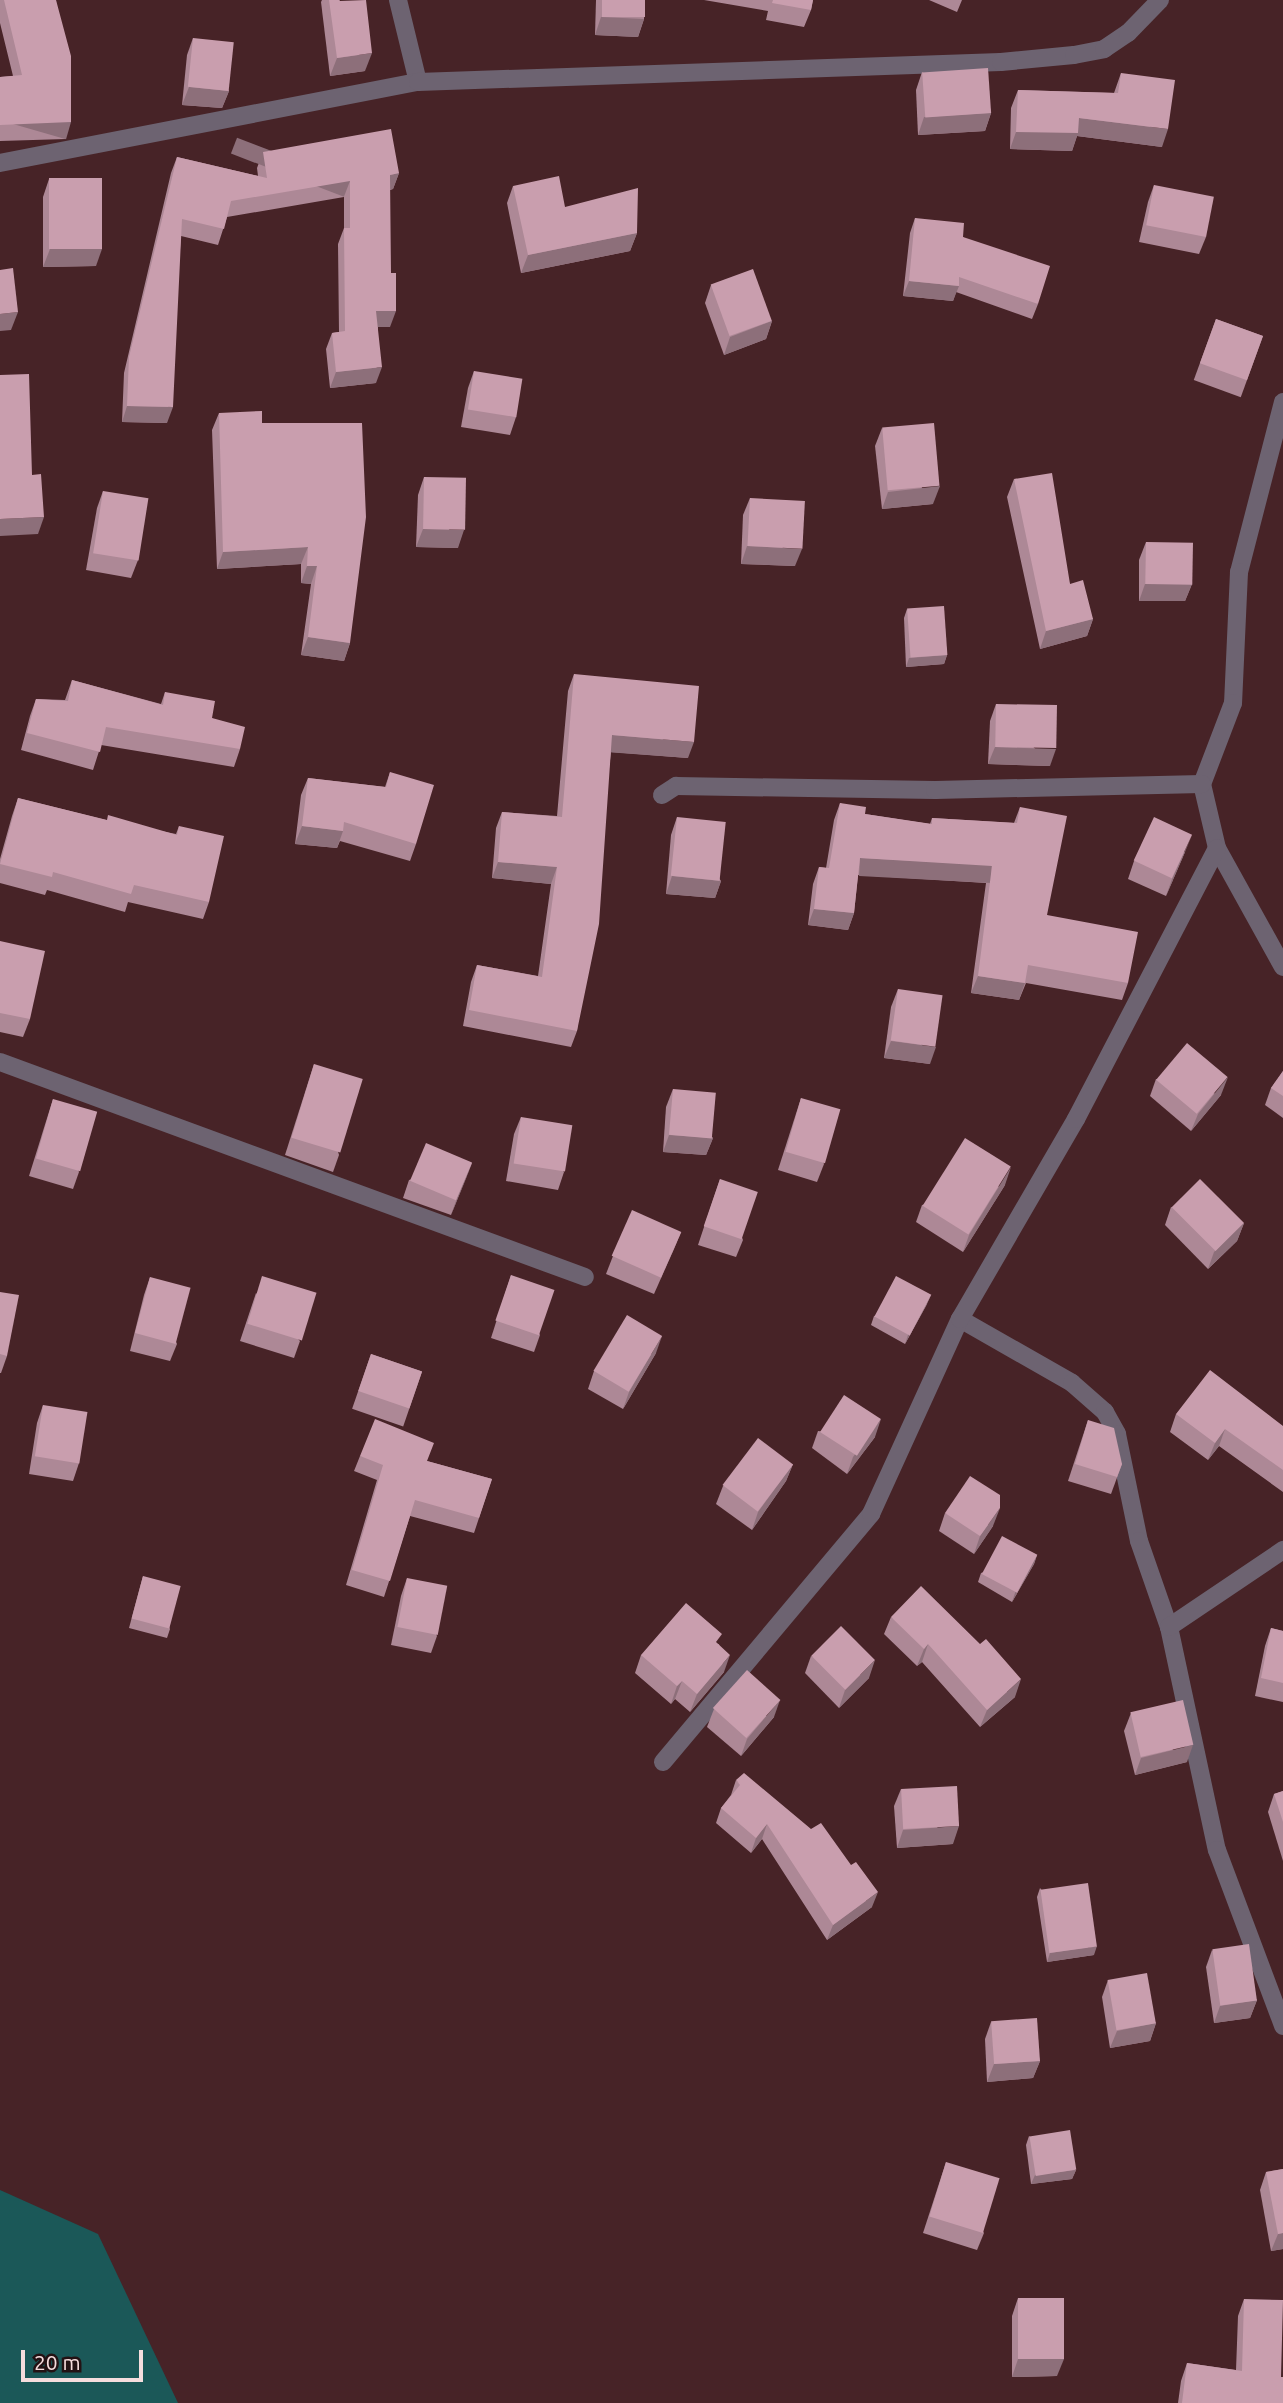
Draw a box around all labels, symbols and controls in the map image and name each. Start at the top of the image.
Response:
scale bar [24,2336,147,2380]
text: 20 m [34,2350,81,2374]

